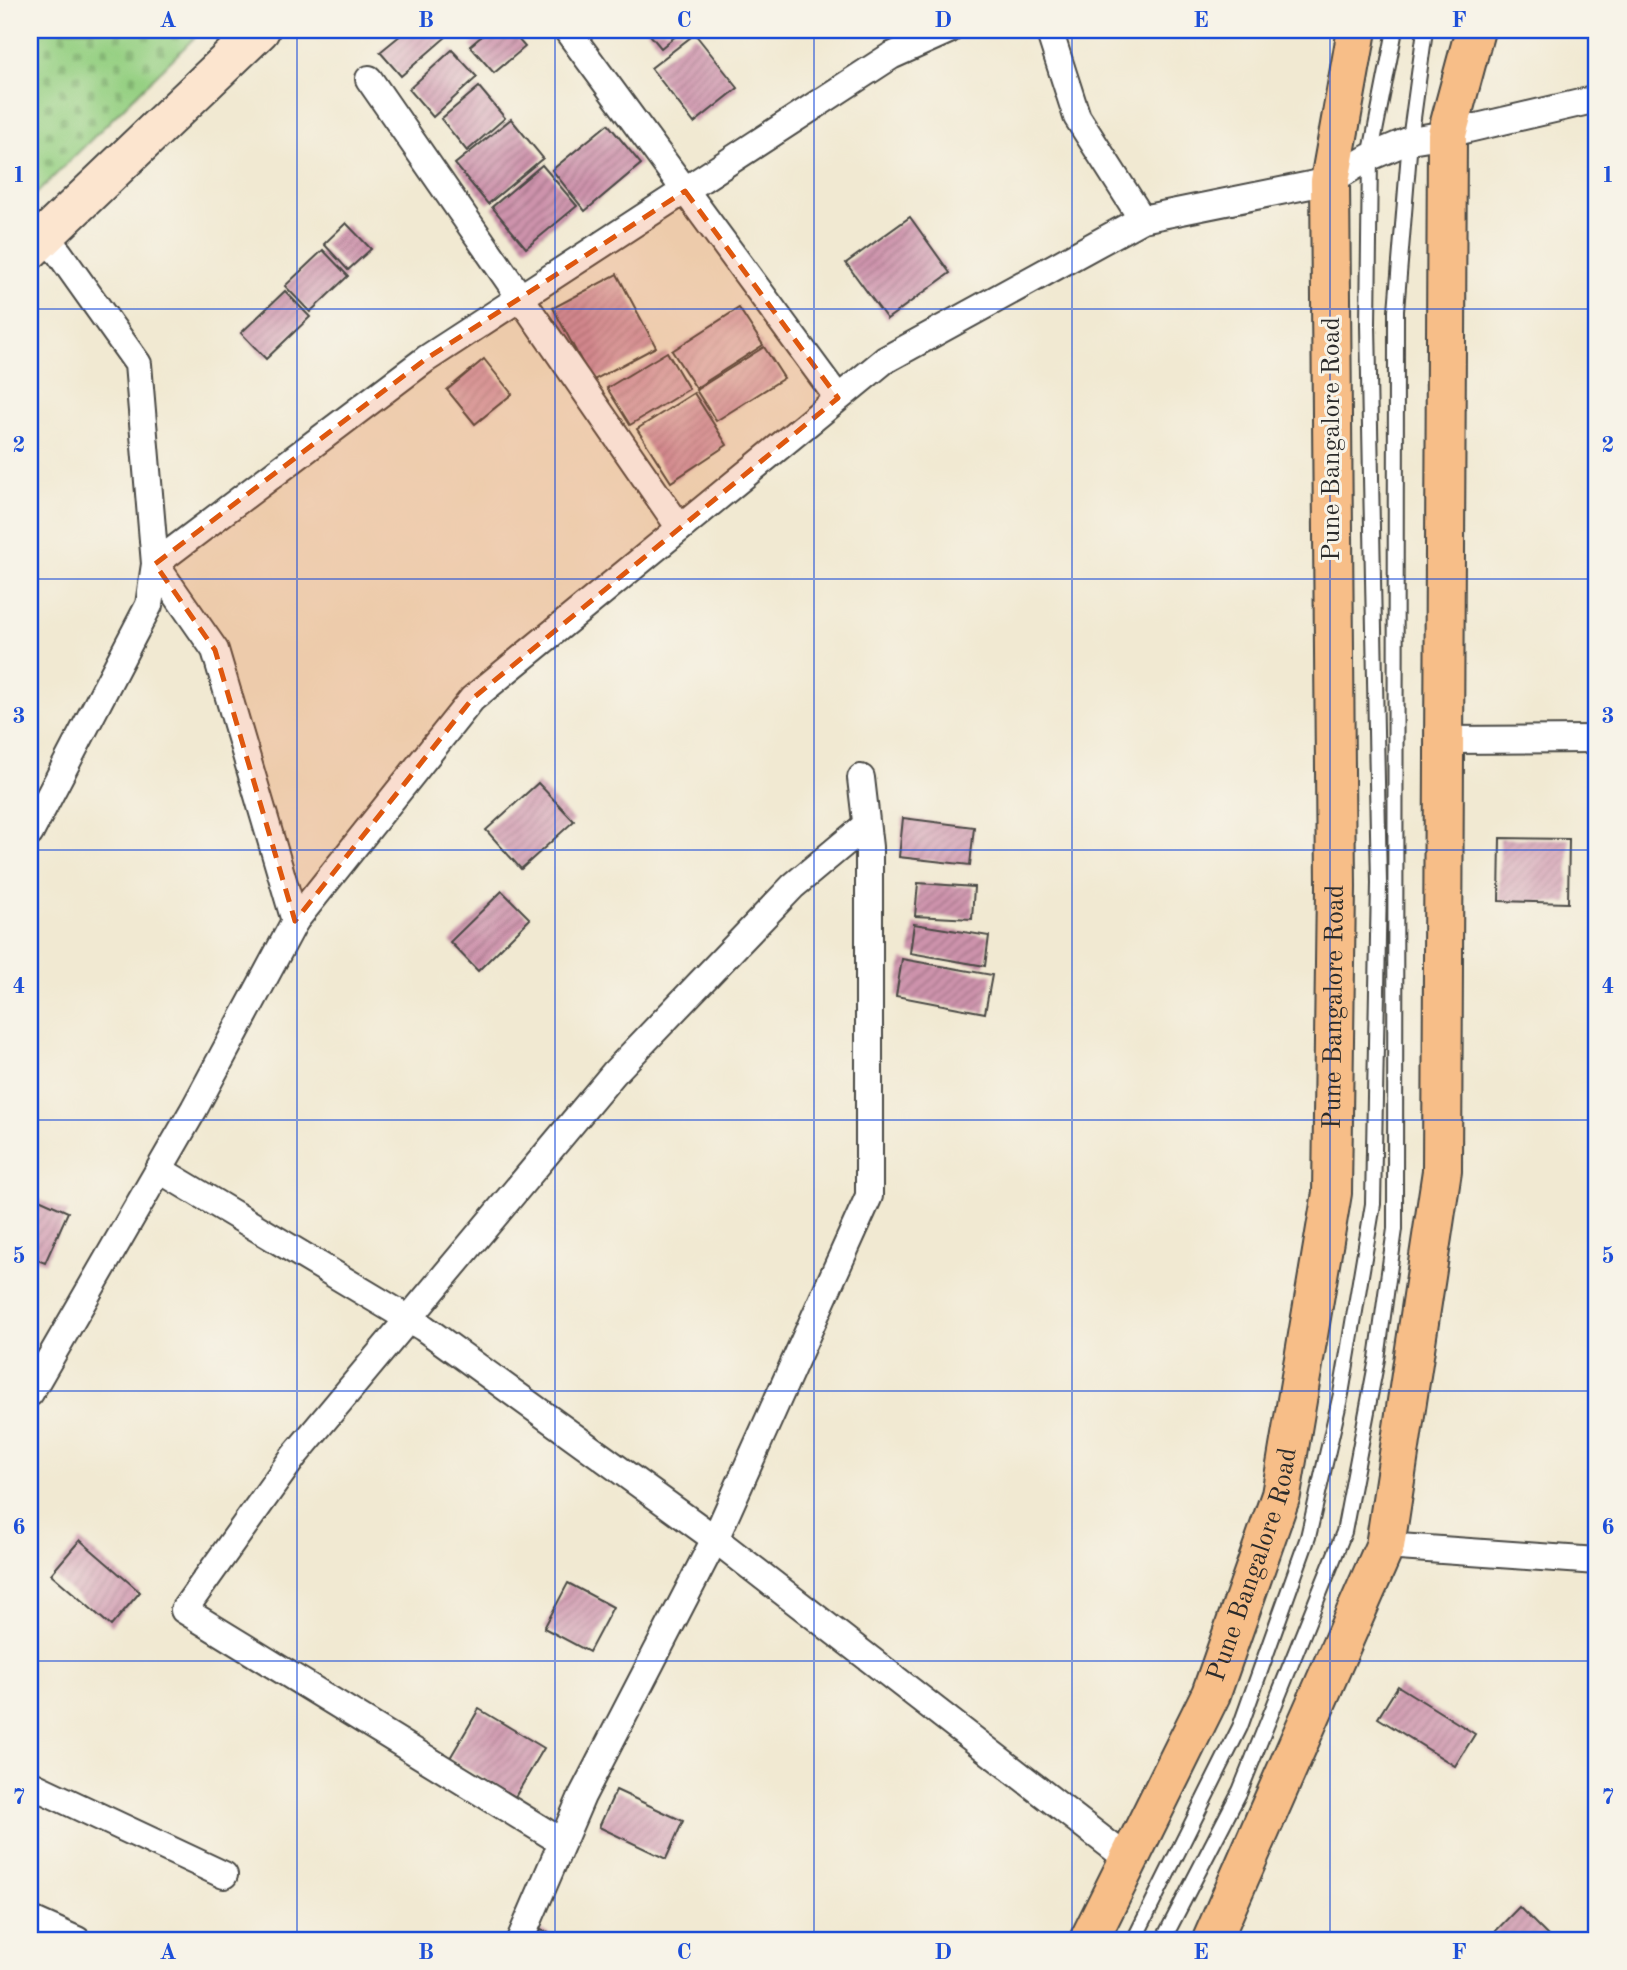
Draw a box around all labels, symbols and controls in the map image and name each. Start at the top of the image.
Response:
text: A [159,9,177,32]
text: B [418,9,434,32]
text: C [676,9,692,32]
text: D [934,9,952,32]
text: E [1193,9,1209,32]
text: F [1451,9,1467,32]
text: 1 [12,164,26,187]
text: 1 [1601,164,1615,187]
street label: Pune Bangalore Road [1319,317,1345,561]
text: 2 [12,434,26,457]
text: 2 [1601,434,1615,457]
text: 3 [12,705,26,728]
text: 3 [1601,705,1615,728]
street label: Pune Bangalore Road [1320,884,1349,1129]
text: 4 [12,975,26,998]
text: 4 [1601,975,1615,998]
text: 5 [12,1245,26,1268]
text: 5 [1601,1245,1615,1268]
street label: Pune Bangalore Road [1203,1446,1302,1685]
text: 6 [12,1516,26,1539]
text: 6 [1601,1516,1615,1539]
text: 7 [12,1786,26,1809]
text: 7 [1601,1786,1615,1809]
text: A [159,1941,177,1964]
text: B [418,1941,434,1964]
text: C [676,1941,692,1964]
text: D [934,1941,952,1964]
text: E [1193,1941,1209,1964]
text: F [1451,1941,1467,1964]

